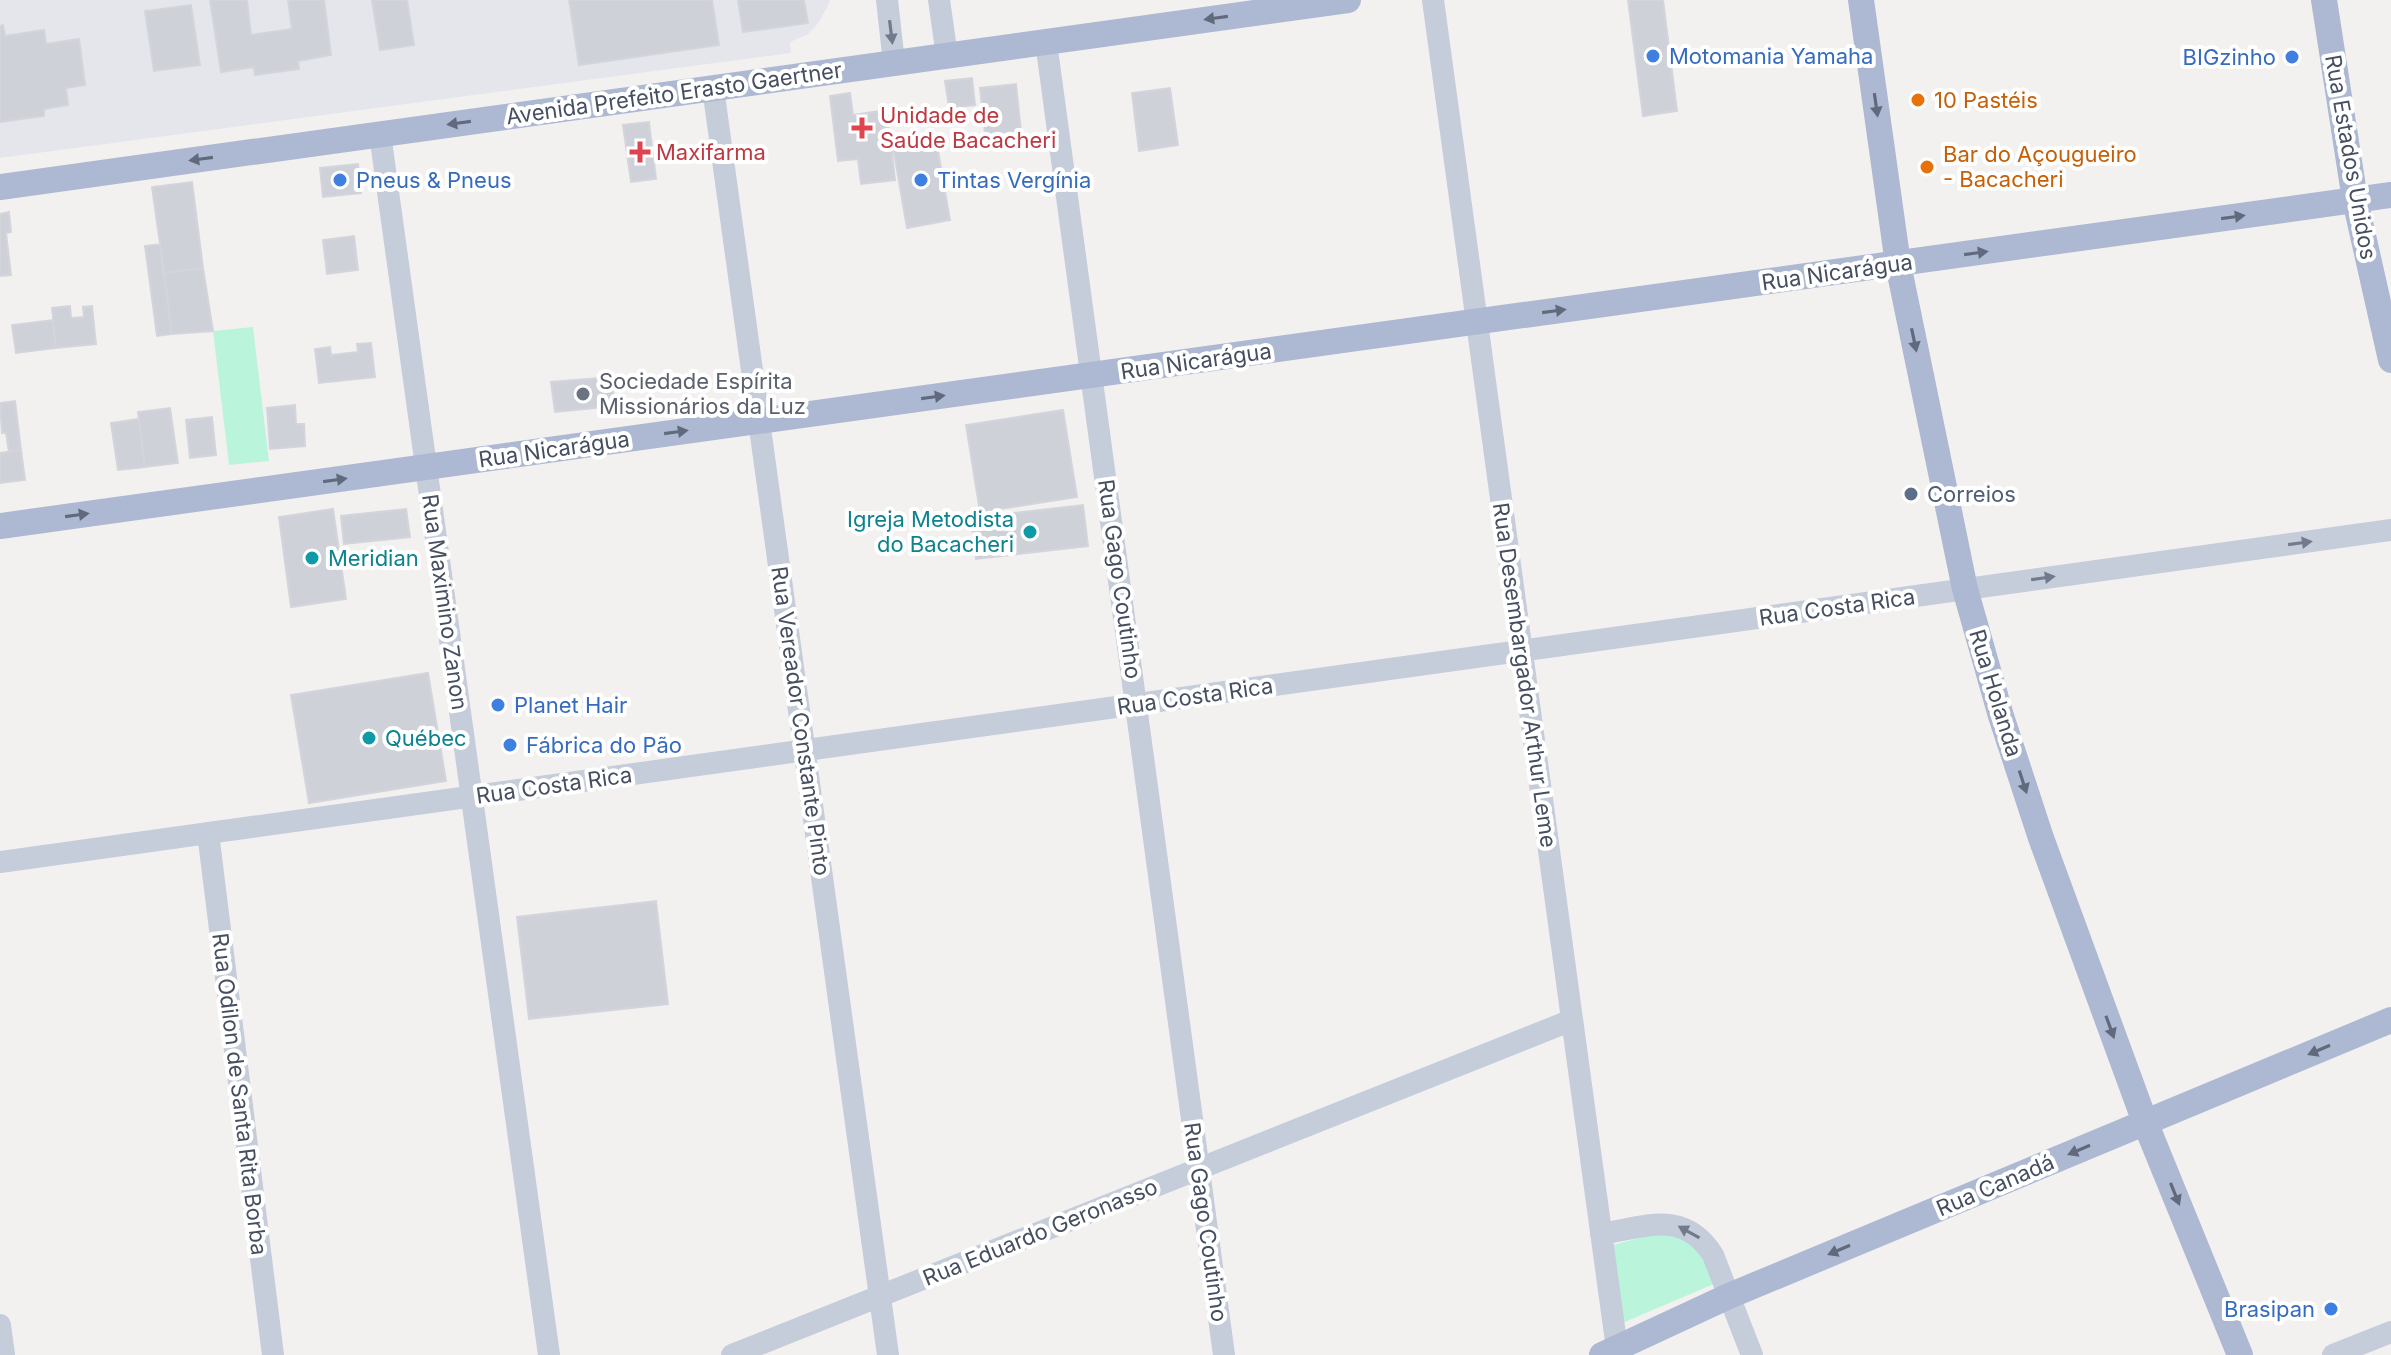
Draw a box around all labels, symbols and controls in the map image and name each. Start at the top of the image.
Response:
one-way arrow [1203,12,1228,25]
one-way arrow [884,19,897,44]
place label: Motomania Yamaha [1669,43,1873,69]
place label: BIGzinho [2183,44,2276,70]
marker: Motomania Yamaha [1644,47,1662,65]
marker: BIGzinho [2283,48,2301,66]
street label: Rua Estados Unidos [2320,52,2382,262]
street label: Avenida Prefeito Erasto Gaertner [504,57,844,129]
place label: 10 Pastéis [1934,87,2038,113]
marker: 10 Pastéis [1909,91,1927,109]
one-way arrow [1870,93,1883,118]
place label: Unidade de Saúde Bacacheri [880,102,1056,153]
one-way arrow [446,117,471,130]
marker: Unidade de Saúde Bacacheri [851,117,873,139]
place label: Maxifarma [656,139,766,165]
place label: Bar do Açougueiro - Bacacheri [1943,141,2137,192]
marker: Maxifarma [631,143,649,161]
one-way arrow [189,153,214,166]
marker: Bar do Açougueiro - Bacacheri [1918,158,1936,176]
place label: Pneus & Pneus [356,167,512,193]
place label: Tintas Vergínia [937,167,1091,193]
marker: Pneus & Pneus [331,171,349,189]
marker: Tintas Vergínia [912,171,930,189]
one-way arrow [2221,210,2246,223]
one-way arrow [1964,246,1989,259]
street label: Rua Nicarágua [1760,249,1914,295]
one-way arrow [1542,304,1567,317]
one-way arrow [1908,328,1921,353]
street label: Rua Nicarágua [1119,338,1273,384]
place label: Sociedade Espírita Missionários da Luz [599,368,806,419]
marker: Sociedade Espírita Missionários da Luz [574,385,592,403]
one-way arrow [921,390,946,403]
one-way arrow [663,425,688,438]
street label: Rua Nicarágua [477,426,631,472]
one-way arrow [323,473,348,486]
street label: Rua Gago Coutinho [1093,477,1147,681]
place label: Correios [1927,481,2016,507]
marker: Correios [1902,485,1920,503]
street label: Rua Maximino Zanon [417,492,473,712]
street label: Rua Desembargador Arthur Leme [1488,501,1562,849]
place label: Igreja Metodista do Bacacheri [847,506,1014,557]
one-way arrow [65,508,90,521]
marker: Igreja Metodista do Bacacheri [1021,523,1039,541]
one-way arrow [2288,536,2313,549]
place label: Meridian [328,545,419,571]
marker: Meridian [303,549,321,567]
street label: Rua Vereador Constante Pinto [766,565,836,877]
one-way arrow [2030,571,2055,584]
street label: Rua Costa Rica [1757,583,1917,631]
street label: Rua Holanda [1964,626,2028,760]
street label: Rua Costa Rica [1115,672,1275,720]
place label: Planet Hair [514,692,627,718]
marker: Planet Hair [489,696,507,714]
place label: Québec [385,725,467,751]
marker: Québec [360,729,378,747]
place label: Fábrica do Pão [526,732,682,758]
marker: Fábrica do Pão [501,736,519,754]
street label: Rua Costa Rica [474,761,634,809]
one-way arrow [2017,771,2029,795]
street label: Rua Odilon de Santa Rita Borba [207,931,273,1257]
one-way arrow [2104,1015,2117,1039]
one-way arrow [2307,1043,2331,1056]
street label: Rua Gago Coutinho [1179,1120,1233,1324]
one-way arrow [2067,1143,2091,1156]
street label: Rua Canadá [1932,1149,2058,1221]
street label: Rua Eduardo Geronasso [919,1173,1161,1291]
one-way arrow [2168,1182,2181,1206]
one-way arrow [1678,1225,1700,1239]
one-way arrow [1827,1243,1851,1256]
place label: Brasipan [2224,1296,2315,1322]
marker: Brasipan [2322,1300,2340,1318]

